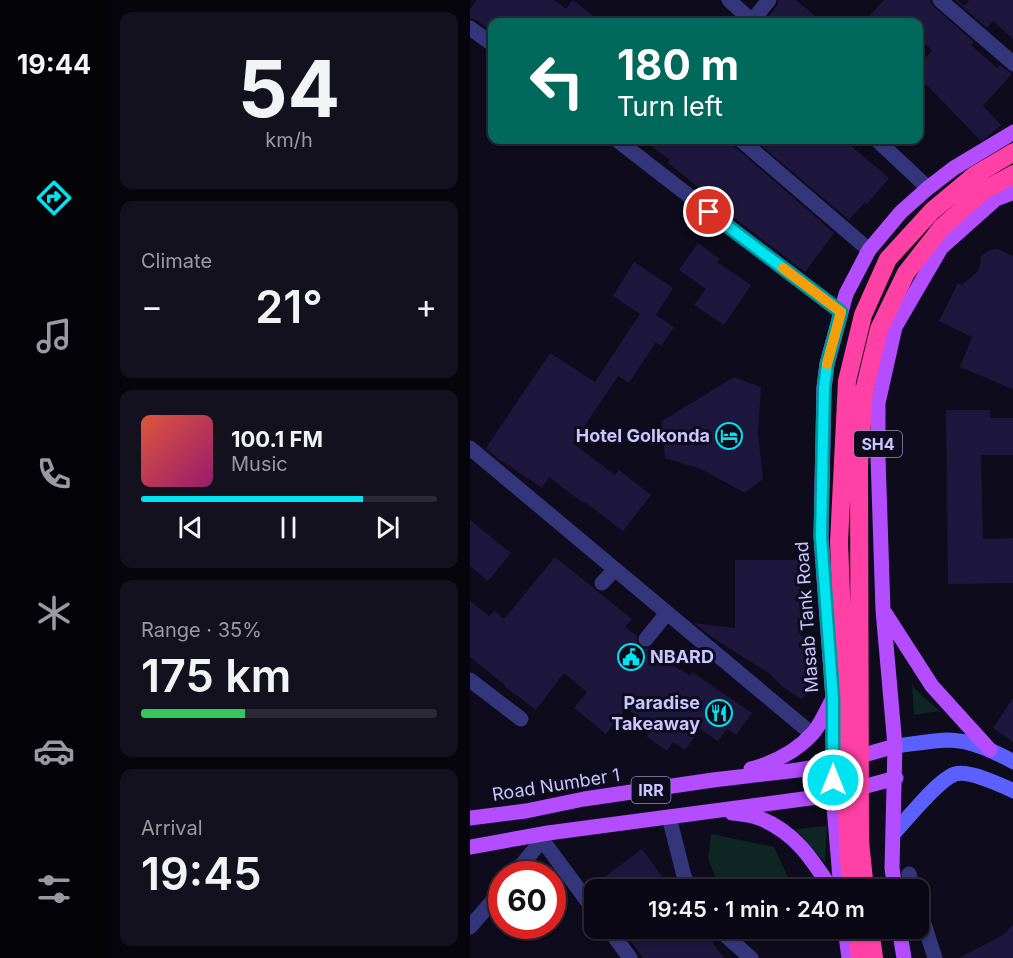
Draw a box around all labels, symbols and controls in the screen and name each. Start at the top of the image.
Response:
text: 180 m [617,39,739,90]
text: 54 [238,41,340,136]
icon: left [518,42,596,120]
text: 19:44 [17,48,91,81]
text: Turn left [617,90,723,123]
text: km/h [265,128,313,152]
icon: directions [33,177,75,219]
pin [683,186,734,237]
icon: arrive [692,195,725,228]
text: Climate [141,249,212,273]
text: 21° [255,279,323,334]
text: − [141,286,163,326]
text: + [415,286,437,326]
icon: music [33,315,75,357]
hotel icon: Hotel Golkonda [714,421,744,451]
place label: Hotel Golkonda [576,425,710,446]
text: 100.1 FM [231,426,323,452]
road number: SH4 [854,431,902,457]
text: Music [231,452,288,476]
icon: phone [33,453,75,495]
icon: previous [174,511,207,544]
icon: pause [272,511,305,544]
icon: next [371,511,404,544]
street label: Masab Tank Road [791,541,822,693]
icon: climate [33,592,75,634]
text: Range · 35% [141,618,262,642]
public building icon: NBARD [616,642,646,672]
place label: NBARD [650,646,714,667]
text: 175 km [141,648,291,703]
place label: Paradise Takeaway [611,692,700,734]
restaurant icon: Paradise Takeaway [704,698,734,728]
icon: car [33,730,75,772]
position arrow [801,748,865,812]
street label: Road Number 1 [491,764,621,805]
road number: IRR [632,777,671,803]
text: Arrival [141,816,203,840]
text: 19:45 [141,846,261,901]
speed limit sign: 60 [488,861,566,939]
icon: filters [33,868,75,910]
text: 19:45 · 1 min · 240 m [648,896,865,922]

